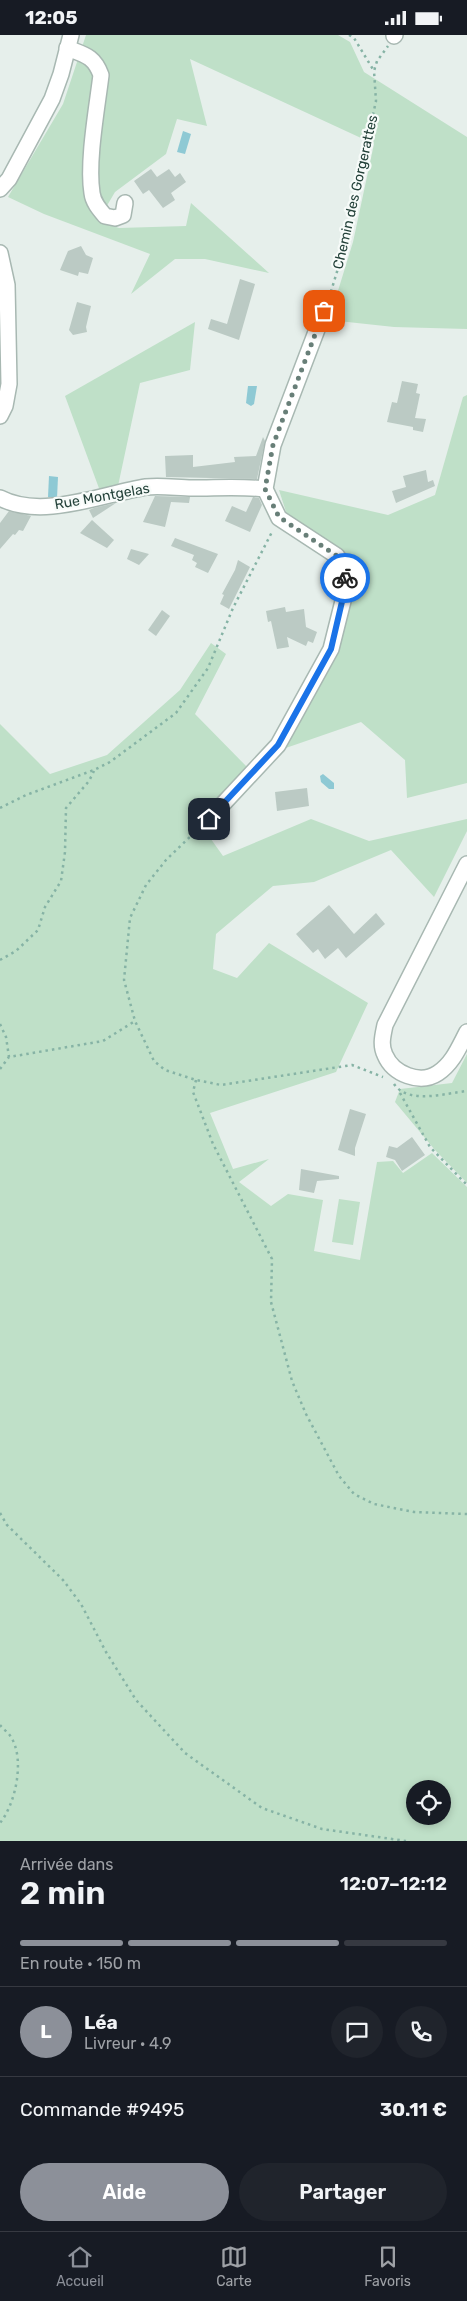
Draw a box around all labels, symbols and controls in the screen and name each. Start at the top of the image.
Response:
text: 12:05 [25,6,78,29]
street label: Chemin des Gorgerattes [329,113,382,271]
pin [303,290,345,332]
icon: bag [310,297,338,325]
street label: Rue Montgelas [53,480,151,513]
courier [320,553,370,603]
icon: bike [331,564,359,592]
pin [188,798,230,840]
icon: home [195,805,223,833]
map controls [406,1780,451,1825]
button: locate [406,1780,451,1825]
text: Arrivée dans [20,1855,113,1874]
text: 12:07–12:12 [340,1872,447,1895]
text: 2 min [20,1874,105,1912]
text: En route · 150 m [20,1954,141,1973]
button: chat [331,2006,383,2058]
button: phone [395,2006,447,2058]
text: Léa [84,2011,118,2034]
text: L [40,2020,52,2043]
text: Livreur · 4.9 [84,2034,172,2053]
text: Commande #9495 [20,2098,184,2121]
text: 30.11 € [380,2098,447,2121]
button: Aide [20,2163,229,2221]
button: Partager [239,2163,447,2221]
tab: Accueil [56,2243,104,2290]
tab: Carte [216,2243,252,2290]
tab: Favoris [364,2243,411,2290]

